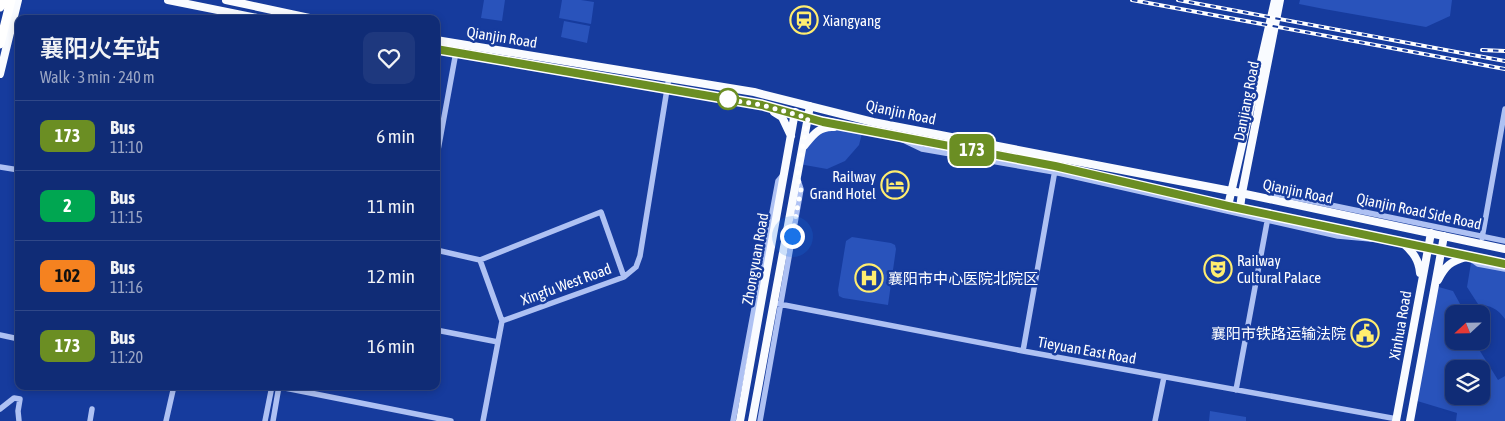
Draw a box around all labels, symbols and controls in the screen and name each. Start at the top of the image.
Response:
station icon: Xiangyang [789,5,819,35]
place label: Xiangyang [823,12,881,29]
street label: Qianjin Road [465,23,539,51]
button: heart [363,32,415,84]
text: 襄阳火车站 [40,35,160,62]
street label: Danjiang Road [1230,60,1262,142]
text: Walk · 3 min · 240 m [40,68,154,86]
unlabelled marker [717,88,739,110]
street label: Qianjin Road [864,96,938,128]
text: Bus [110,116,135,138]
text: 173 [55,125,80,146]
text: 6 min [376,125,415,147]
line badge: 173 [943,134,1001,166]
text: 11:10 [110,138,143,156]
text: 173 [959,139,985,160]
place label: Railway Grand Hotel [810,168,876,202]
hotel icon: Railway Grand Hotel [880,170,910,200]
street label: Qianjin Road [1261,175,1335,207]
text: Bus [110,186,135,208]
street label: Qianjin Road Side Road [1355,189,1483,233]
text: 2 [63,195,72,216]
text: 11 min [367,195,415,217]
text: 11:15 [110,208,143,226]
street label: Zhongyuan Road [739,212,771,306]
your location [780,224,805,249]
place label: Railway Cultural Palace [1237,252,1321,286]
theatre icon: Railway Cultural Palace [1203,254,1233,284]
text: Bus [110,256,135,278]
street label: Xingfu West Road [519,260,613,308]
hospital icon: 襄阳市中心医院北院区 [854,263,884,293]
text: 102 [55,265,80,286]
text: 12 min [367,265,415,287]
place label: 襄阳市中心医院北院区 [888,270,1038,287]
text: 11:16 [110,278,143,296]
street label: Xinhua Road [1386,289,1414,361]
north arrow [1445,305,1490,350]
map controls [1445,305,1490,405]
public building icon: 襄阳市铁路运输法院 [1350,318,1380,348]
place label: 襄阳市铁路运输法院 [1211,325,1346,342]
text: Bus [110,326,135,348]
street label: Tieyuan East Road [1036,333,1138,367]
text: 173 [55,335,80,356]
text: 16 min [367,335,415,357]
text: 11:20 [110,348,143,366]
button: layers [1445,360,1490,405]

